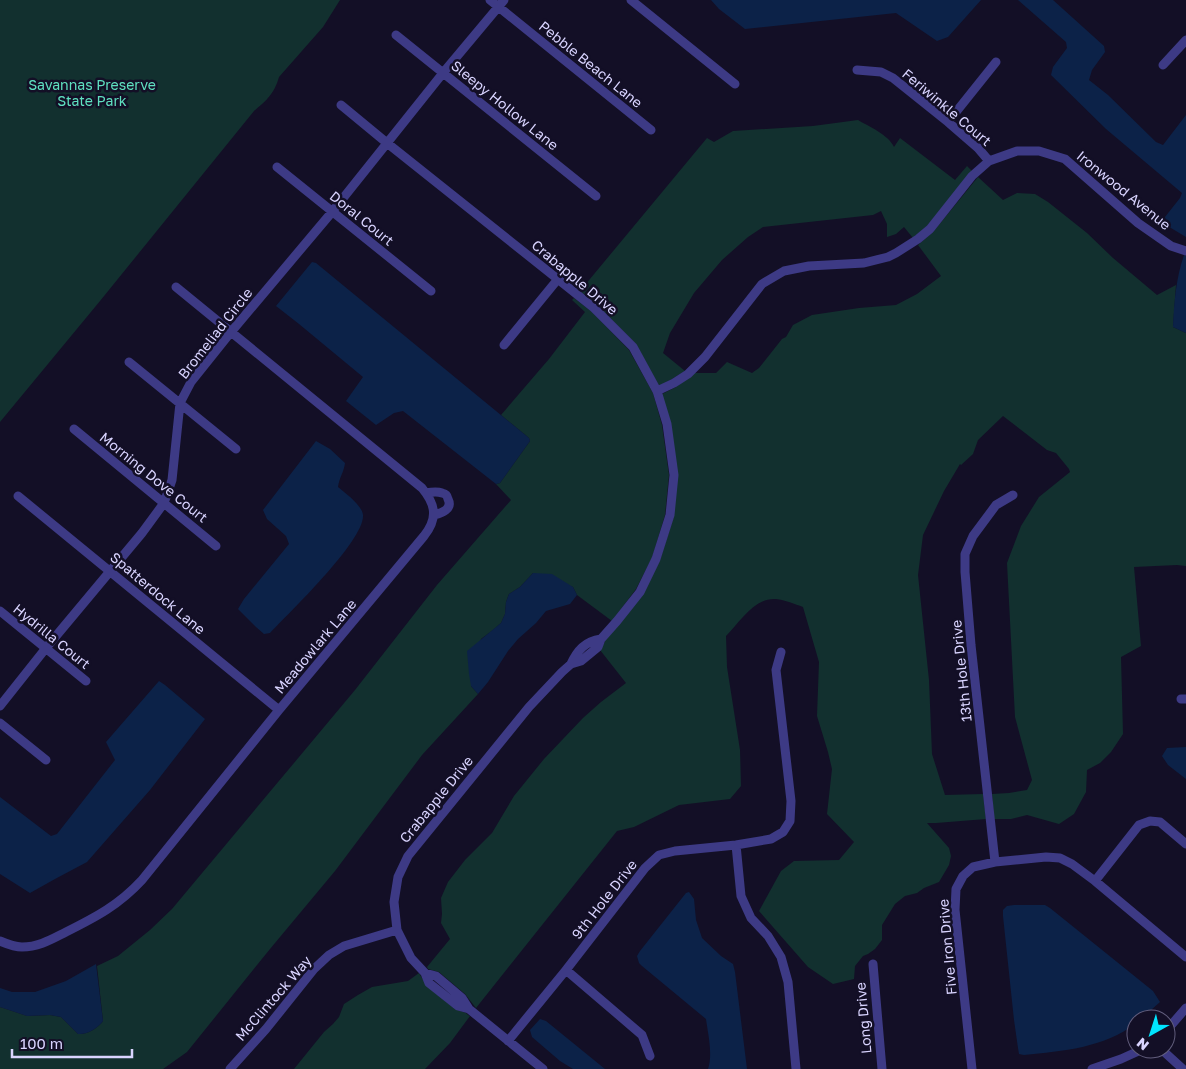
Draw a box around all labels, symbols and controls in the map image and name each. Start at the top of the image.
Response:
street label: Pebble Beach Lane [536,17,646,111]
street label: Sleepy Hollow Lane [448,57,562,153]
street label: Feriwinkle Court [899,65,995,149]
park label: Savannas Preserve State Park [28,76,156,109]
street label: Ironwood Avenue [1074,147,1174,233]
street label: Doral Court [327,187,397,249]
street label: Crabapple Drive [528,236,622,318]
street label: Bromeliad Circle [174,284,256,382]
street label: Morning Dove Court [97,428,211,526]
street label: Spatterdock Lane [107,548,209,638]
street label: Meadowlark Lane [270,595,360,697]
street label: Hydrilla Court [10,600,94,672]
street label: 13th Hole Drive [947,619,975,723]
street label: Crabapple Drive [396,752,476,846]
street label: 9th Hole Drive [568,856,640,942]
street label: Five Iron Drive [934,898,960,996]
street label: McClintock Way [231,952,315,1044]
street label: Long Drive [851,982,875,1054]
north arrow [1126,1009,1176,1059]
scale bar [12,1026,132,1058]
text: 100 m [20,1034,63,1052]
text: N [1133,1035,1152,1054]

